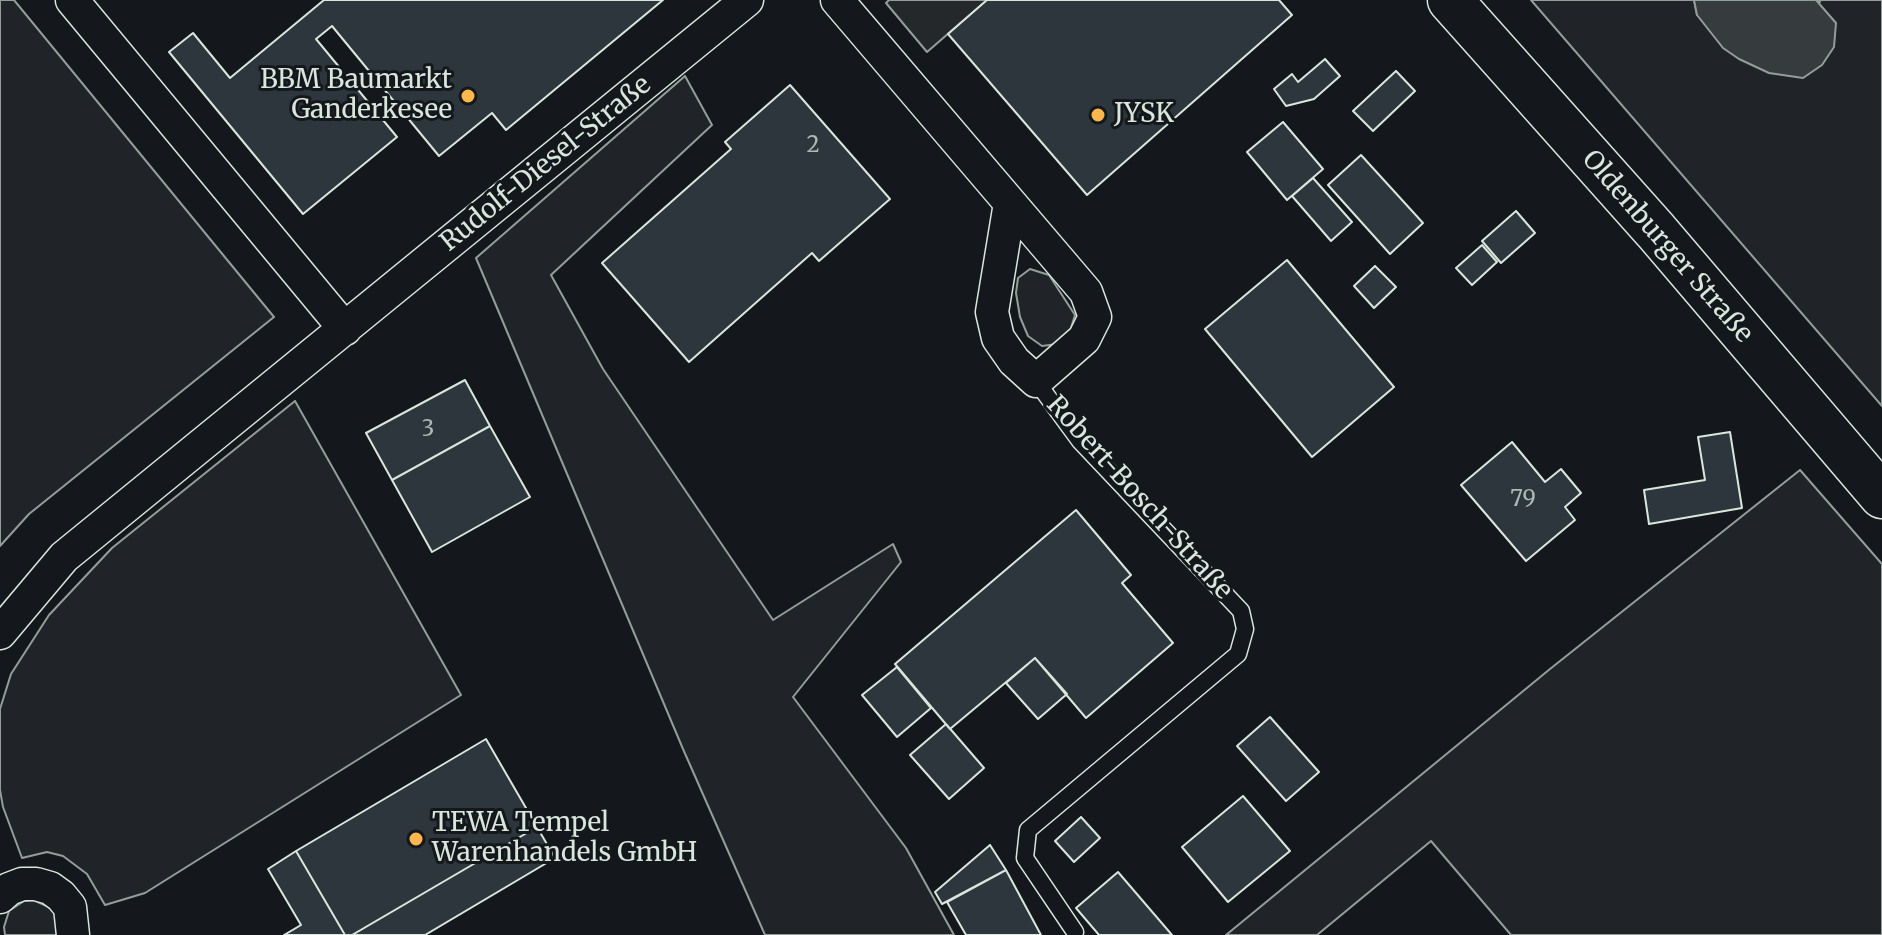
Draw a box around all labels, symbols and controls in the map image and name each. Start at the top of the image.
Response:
place label: BBM Baumarkt Ganderkesee [260,65,452,126]
street label: Rudolf-Diesel-Straße [435,70,657,258]
marker: BBM Baumarkt Ganderkesee [459,87,477,105]
place label: JYSK [1114,99,1174,131]
marker: JYSK [1089,106,1107,124]
house number: 2 [806,133,820,159]
street label: Oldenburger Straße [1575,145,1759,349]
street label: Robert-Bosch-Straße [1039,390,1239,606]
house number: 3 [422,417,434,443]
house number: 79 [1510,487,1536,513]
place label: TEWA Tempel Warenhandels GmbH [432,808,697,870]
marker: TEWA Tempel Warenhandels GmbH [407,830,425,848]

